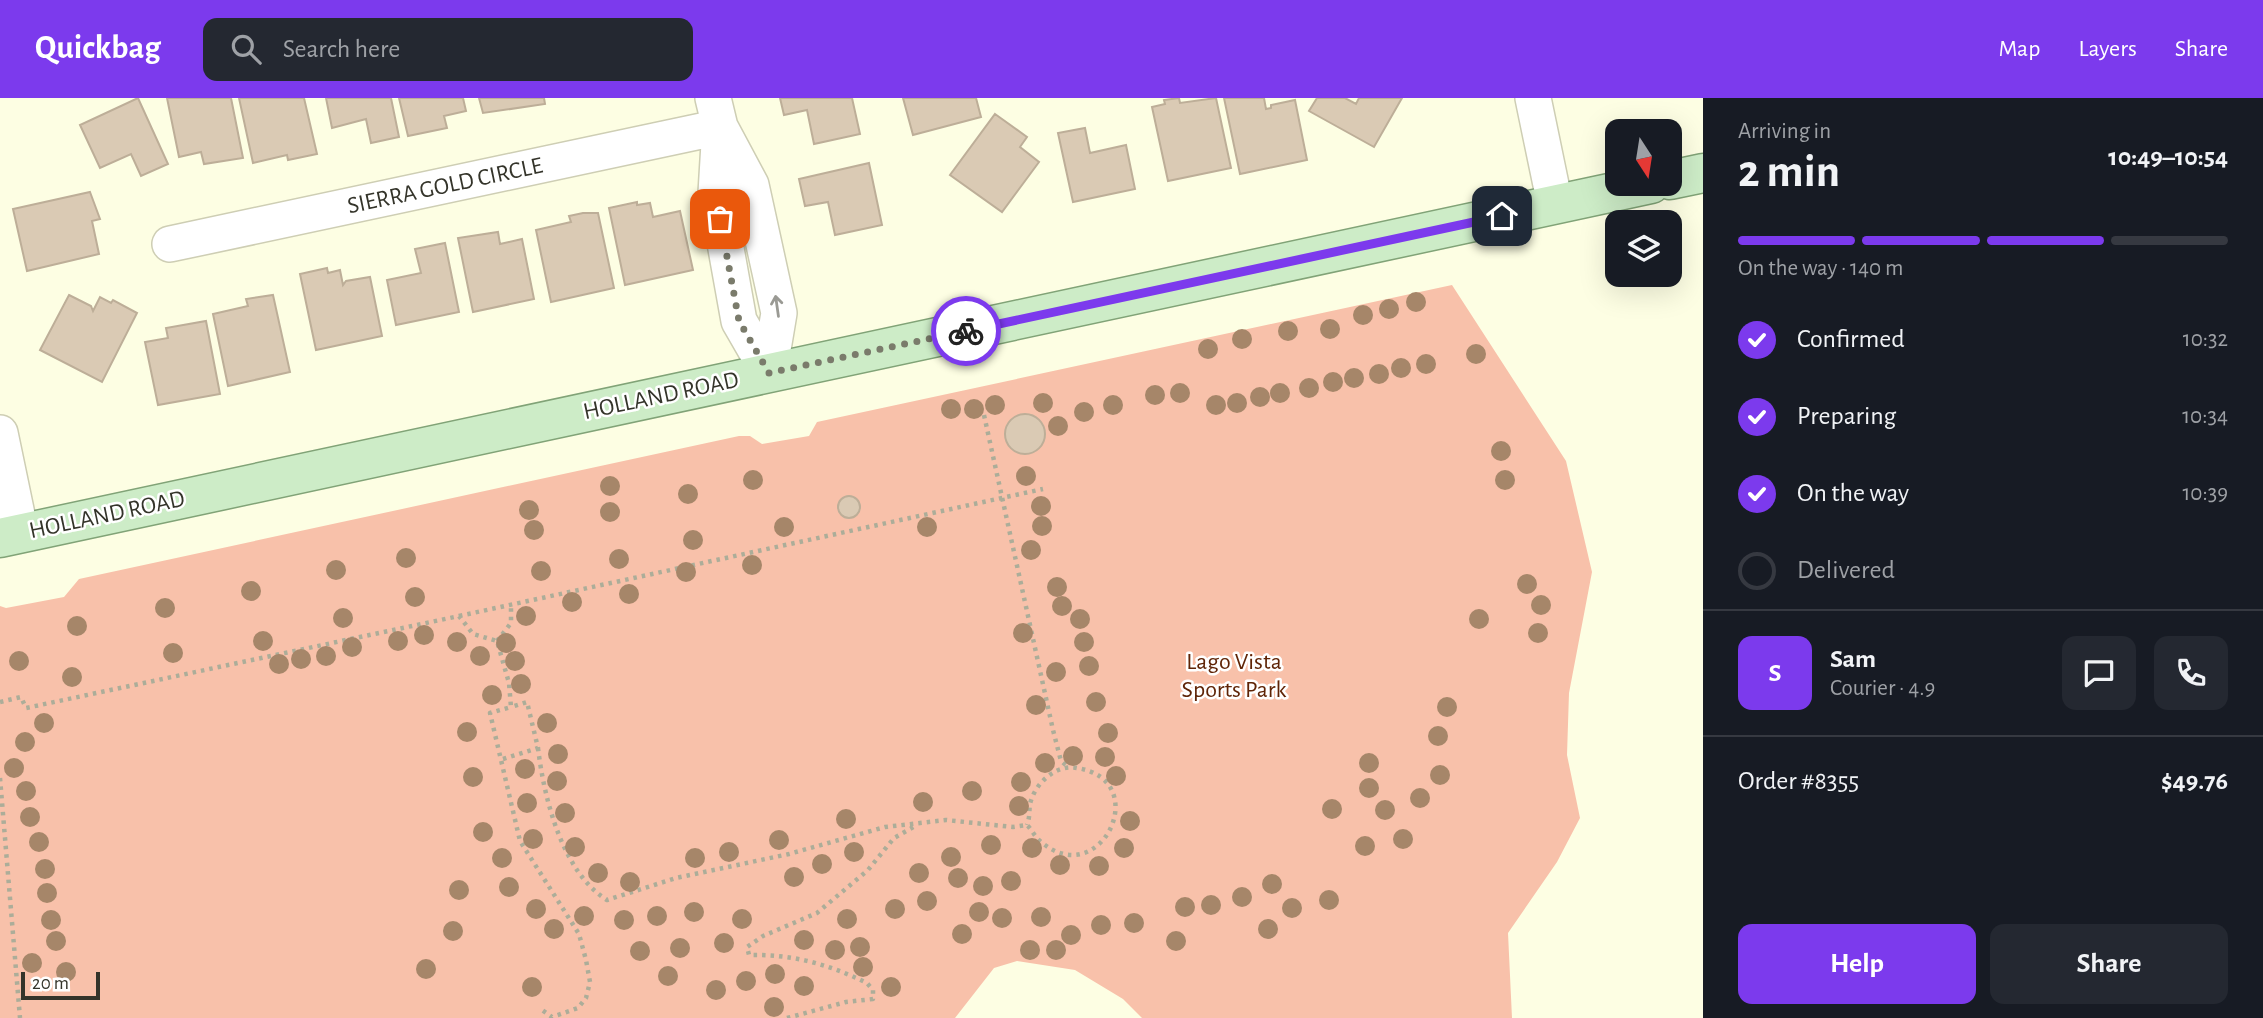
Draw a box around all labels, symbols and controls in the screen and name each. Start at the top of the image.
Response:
search box [203,18,693,81]
icon: search [227,30,265,68]
text: Quickbag [35,32,161,65]
text: Search here [283,36,400,62]
text: Map [1998,37,2040,61]
text: Layers [2078,37,2137,61]
text: Share [2175,37,2228,61]
north arrow [1605,119,1682,196]
map controls [1605,119,1682,287]
text: Arriving in [1738,120,1831,143]
text: 10:49–10:54 [2108,144,2228,170]
text: 2 min [1738,149,1840,195]
street label: SIERRA GOLD CIRCLE [345,153,545,218]
pin [1472,186,1532,246]
pin [690,189,750,249]
icon: home [1483,197,1521,235]
icon: bag [701,200,739,238]
button: layers [1605,210,1682,287]
text: On the way · 140 m [1738,257,1903,280]
one-way arrow [770,295,783,318]
courier [931,296,1001,366]
icon: bike [947,312,985,350]
icon: check [1738,321,1776,359]
text: Confirmed [1797,326,1905,352]
text: 10:32 [2183,328,2228,351]
street label: HOLLAND ROAD [581,368,741,424]
icon: check [1738,398,1776,436]
text: Preparing [1797,403,1896,429]
text: 10:34 [2182,405,2228,428]
icon: check [1738,475,1776,513]
text: On the way [1797,480,1909,506]
text: 10:39 [2182,482,2228,505]
street label: HOLLAND ROAD [27,487,187,543]
text: Delivered [1797,557,1895,583]
button: chat [2062,636,2136,710]
button: phone [2154,636,2228,710]
text: Sam [1830,646,1876,672]
park label: Lago Vista Sports Park [1182,650,1286,702]
text: S [1769,660,1781,686]
text: Courier · 4.9 [1830,677,1935,700]
text: Order #8355 [1738,768,1859,794]
text: $49.76 [2161,768,2228,794]
button: Help [1738,924,1976,1004]
button: Share [1990,924,2228,1004]
scale bar [21,969,100,1001]
text: 20 m [32,974,69,993]

